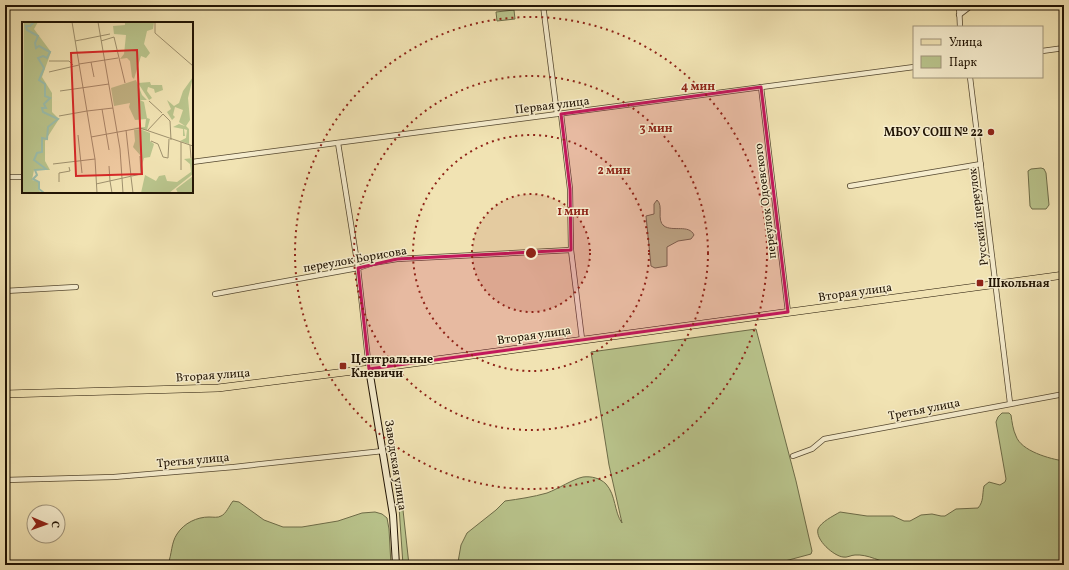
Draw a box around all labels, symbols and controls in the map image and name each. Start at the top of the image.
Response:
inset map [22,22,193,193]
legend [913,26,1043,78]
text: Улица [949,35,982,51]
text: Парк [949,55,977,71]
text: 4 мин [681,79,715,95]
street label: Первая улица [514,93,590,119]
text: 3 мин [639,121,673,137]
place label: МБОУ СОШ № 22 [884,125,983,141]
marker: МБОУ СОШ № 22 [986,127,996,137]
street label: переулок Одоевского [751,142,781,260]
text: 2 мин [597,163,631,179]
street label: Русский переулок [965,167,993,267]
text: 1 мин [557,204,589,220]
street label: переулок Борисова [302,243,408,277]
centre of rings [524,246,538,260]
place label: Школьная [988,276,1050,292]
marker: Школьная [975,278,985,288]
street label: Вторая улица [817,280,893,306]
street label: Вторая улица [496,323,572,349]
place label: Центральные Кневичи [351,352,433,382]
marker: Центральные Кневичи [338,361,348,371]
street label: Вторая улица [175,365,251,387]
street label: Третья улица [887,395,961,425]
street label: Заводская улица [380,419,410,512]
street label: Третья улица [156,450,230,472]
north arrow [26,504,66,544]
text: С [47,520,62,528]

